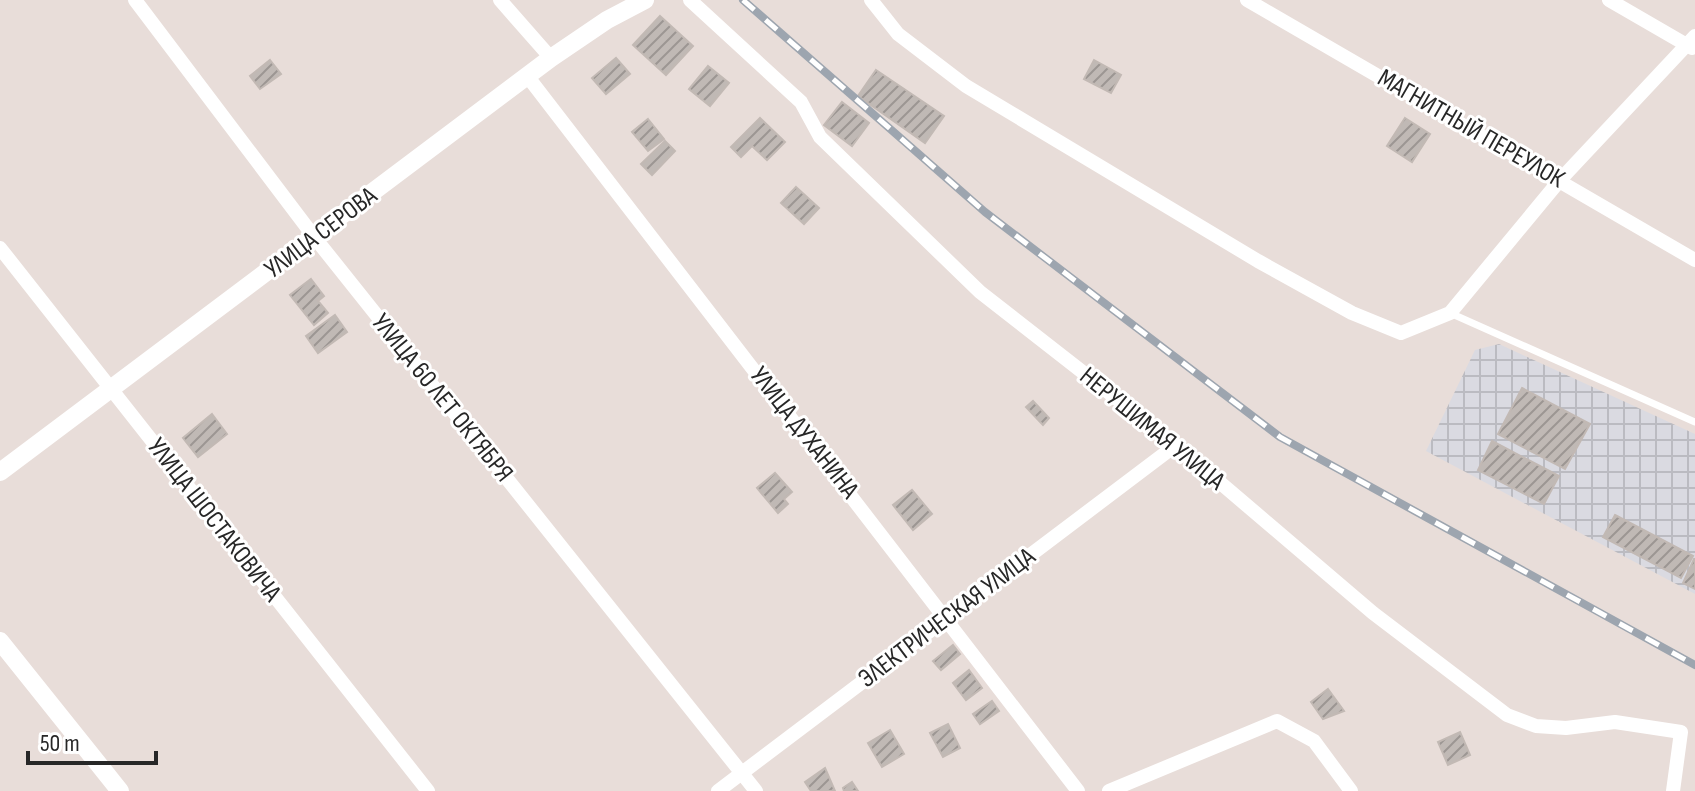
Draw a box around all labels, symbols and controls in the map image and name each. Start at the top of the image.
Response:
street label: МАГНИТНЫЙ ПЕРЕУЛОК [1372,63,1570,195]
street label: УЛИЦА СЕРОВА [259,180,384,285]
street label: УЛИЦА 60 ЛЕТ ОКТЯБРЯ [365,308,519,488]
street label: УЛИЦА ДУХАНИНА [743,361,866,506]
street label: НЕРУШИМАЯ УЛИЦА [1073,361,1232,498]
street label: УЛИЦА ШОСТАКОВИЧА [141,432,288,609]
street label: ЭЛЕКТРИЧЕСКАЯ УЛИЦА [853,541,1042,695]
scale bar [28,715,156,765]
text: 50 m [40,729,80,758]

